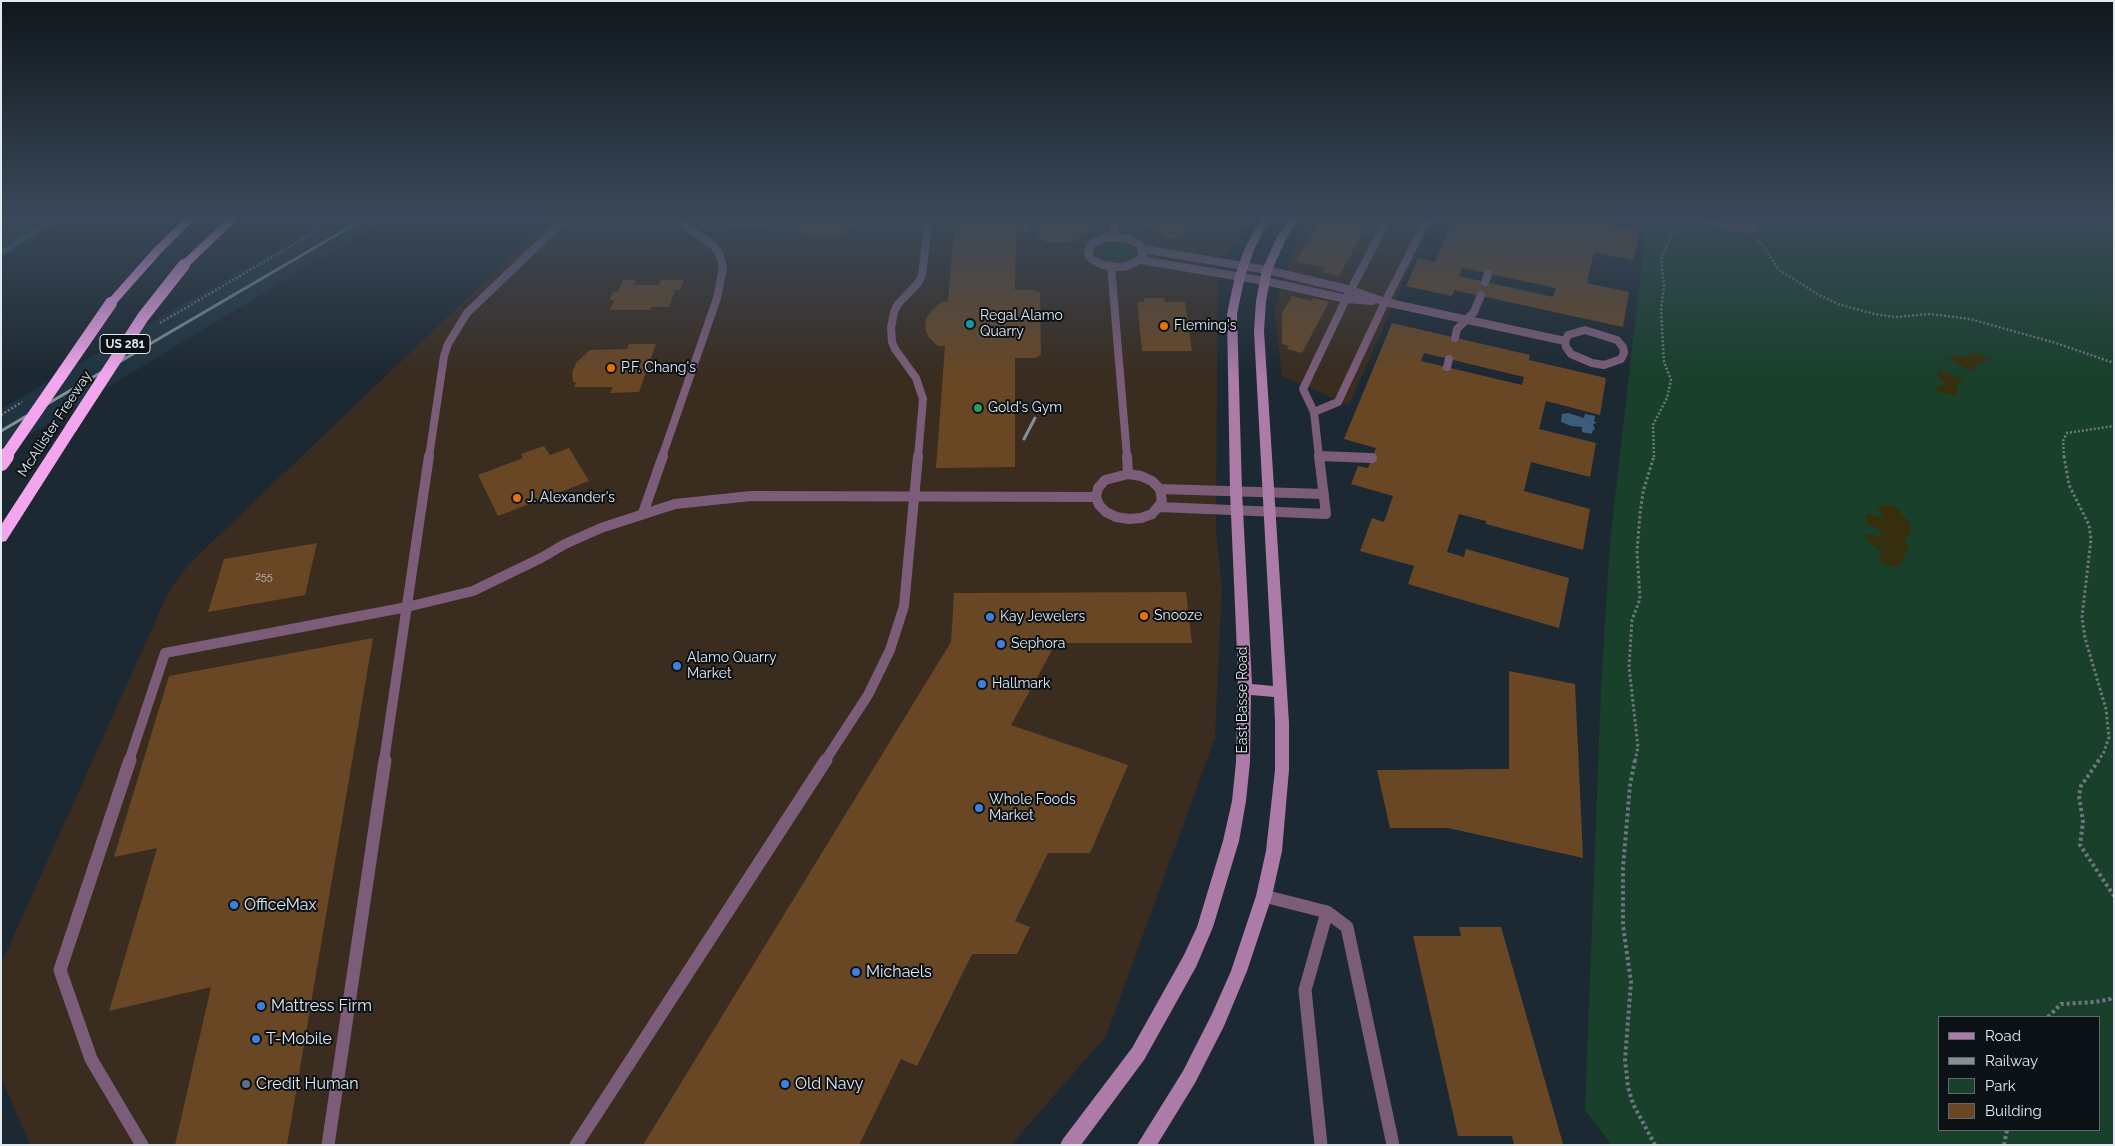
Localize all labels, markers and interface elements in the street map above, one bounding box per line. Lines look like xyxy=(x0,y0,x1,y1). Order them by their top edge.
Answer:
place label: Regal Alamo Quarry xyxy=(980,308,1063,341)
marker: Regal Alamo Quarry xyxy=(964,318,976,330)
place label: Fleming's xyxy=(1174,318,1236,334)
marker: Fleming's xyxy=(1158,320,1170,332)
road number: US 281 xyxy=(100,334,150,354)
place label: P.F. Chang's xyxy=(621,360,696,376)
marker: P.F. Chang's xyxy=(605,362,617,374)
street label: McAllister Freeway xyxy=(15,368,95,480)
place label: Gold's Gym xyxy=(988,400,1062,416)
marker: Gold's Gym xyxy=(972,402,984,414)
place label: J. Alexander's xyxy=(527,490,615,506)
marker: J. Alexander's xyxy=(511,492,523,504)
house number: 255 xyxy=(255,570,273,584)
place label: Snooze xyxy=(1154,608,1202,624)
place label: Kay Jewelers xyxy=(1000,609,1085,625)
marker: Snooze xyxy=(1138,610,1150,622)
marker: Kay Jewelers xyxy=(984,611,996,623)
place label: Sephora xyxy=(1011,636,1065,652)
marker: Sephora xyxy=(995,638,1007,650)
street label: East Basse Road xyxy=(1235,647,1251,753)
place label: Alamo Quarry Market xyxy=(687,650,777,682)
marker: Alamo Quarry Market xyxy=(671,660,683,672)
place label: Hallmark xyxy=(992,676,1050,692)
marker: Hallmark xyxy=(976,678,988,690)
place label: Whole Foods Market xyxy=(989,792,1076,824)
marker: Whole Foods Market xyxy=(973,802,985,814)
place label: OfficeMax xyxy=(244,895,317,915)
marker: OfficeMax xyxy=(228,899,240,911)
place label: Michaels xyxy=(866,962,932,982)
marker: Michaels xyxy=(850,966,862,978)
place label: Mattress Firm xyxy=(271,996,372,1016)
marker: Mattress Firm xyxy=(255,1000,267,1012)
legend xyxy=(1938,1016,2100,1131)
text: Road xyxy=(1985,1027,2021,1045)
place label: T-Mobile xyxy=(266,1029,332,1049)
marker: T-Mobile xyxy=(250,1033,262,1045)
text: Railway xyxy=(1985,1052,2038,1070)
place label: Credit Human xyxy=(256,1074,359,1094)
place label: Old Navy xyxy=(795,1074,863,1094)
text: Park xyxy=(1985,1077,2016,1095)
marker: Credit Human xyxy=(240,1078,252,1090)
marker: Old Navy xyxy=(779,1078,791,1090)
text: Building xyxy=(1985,1102,2042,1120)

